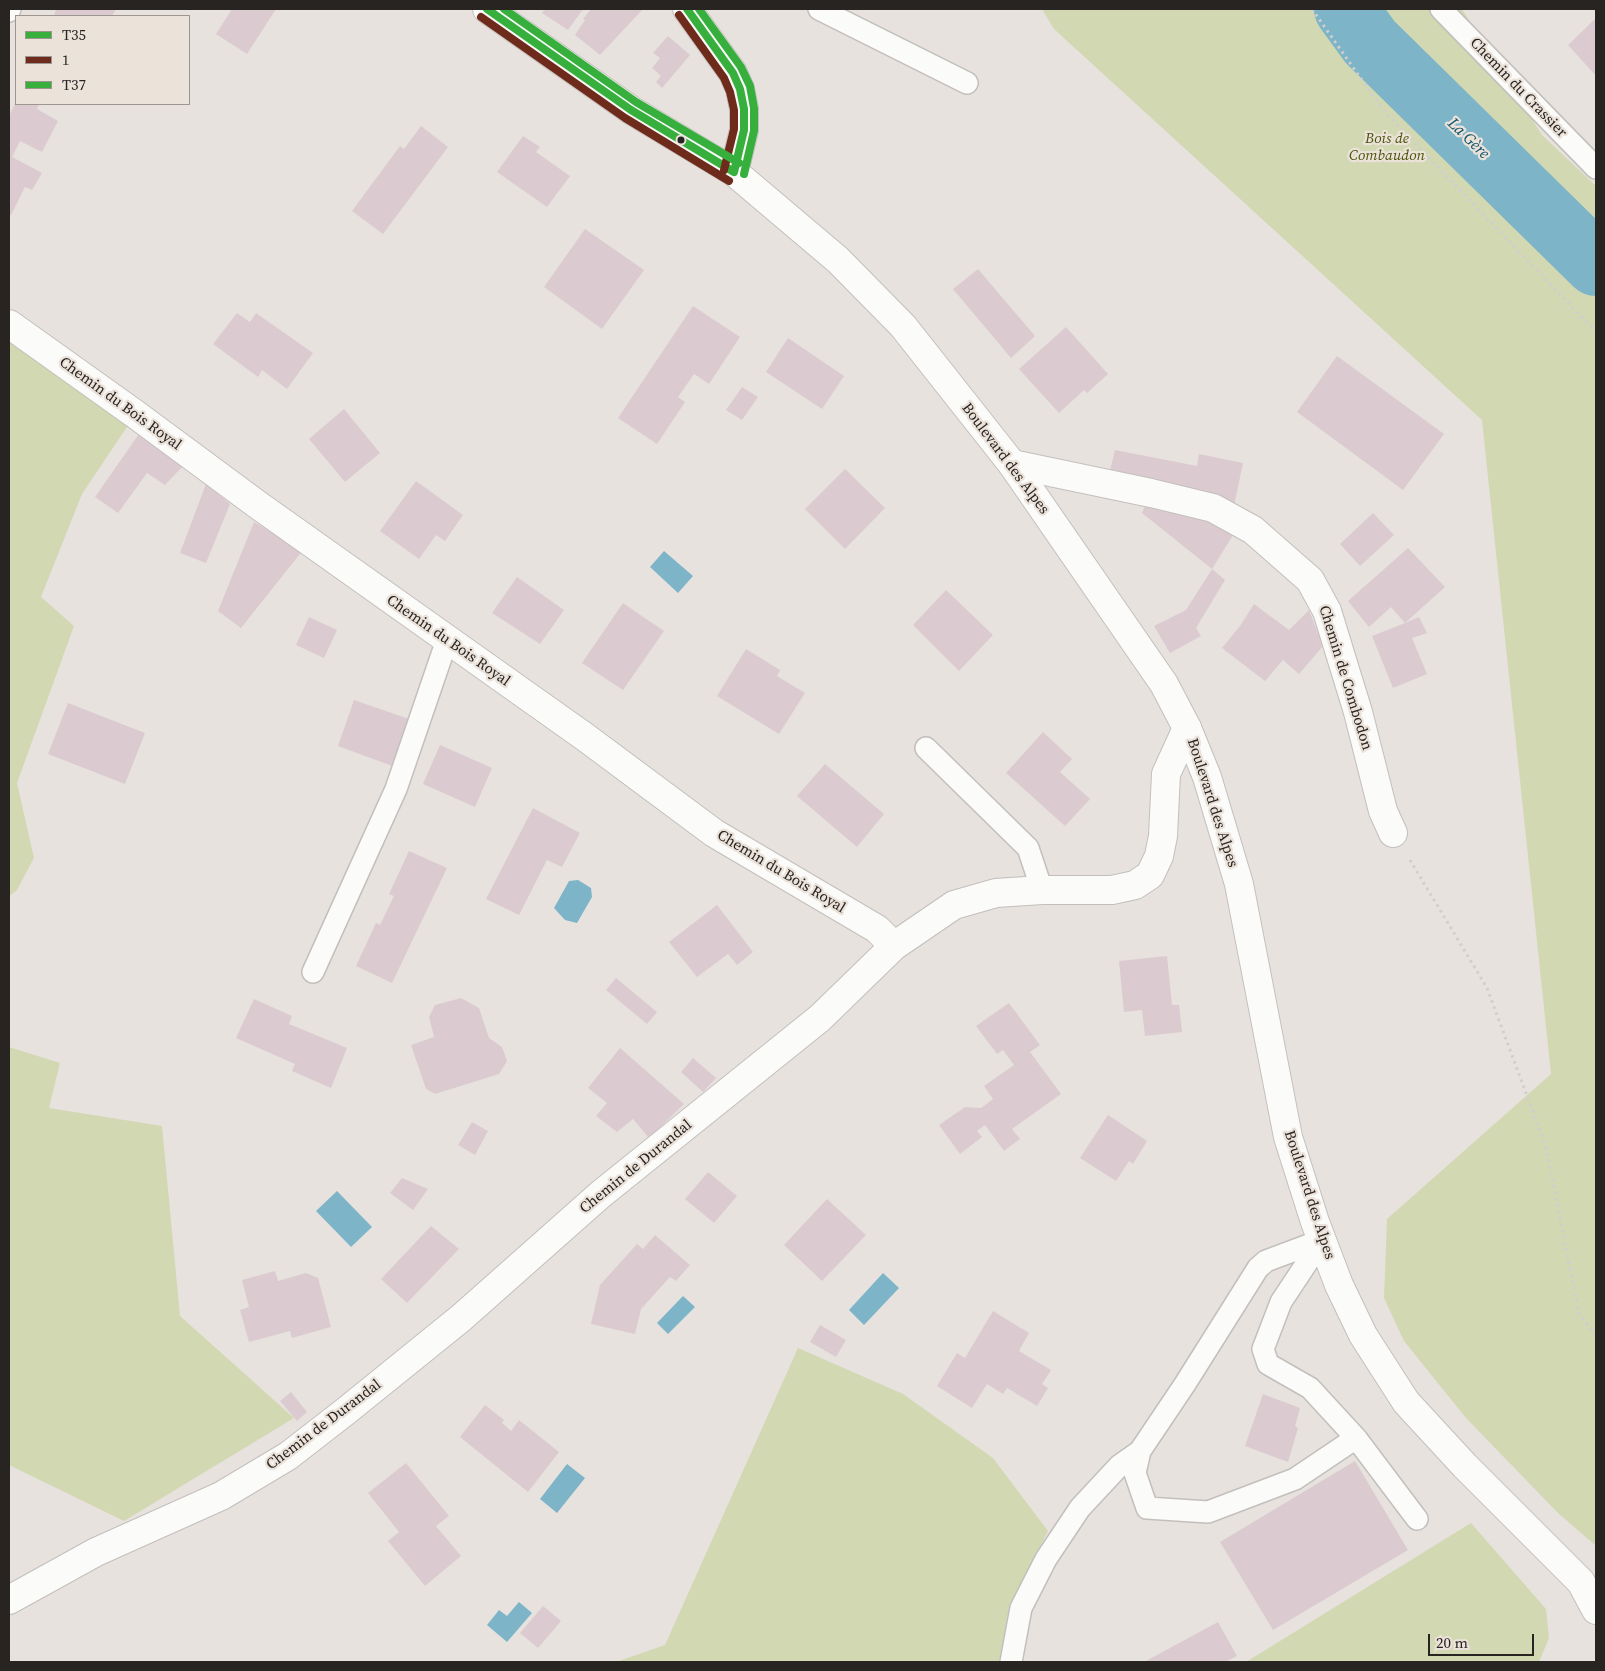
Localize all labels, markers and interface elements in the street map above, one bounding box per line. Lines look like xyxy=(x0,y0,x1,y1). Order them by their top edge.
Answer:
legend xyxy=(15,15,190,105)
text: T35 xyxy=(62,24,86,45)
street label: Chemin du Crassier xyxy=(1466,34,1570,142)
text: 1 xyxy=(62,49,70,70)
text: T37 xyxy=(62,74,86,95)
water label: La Gère xyxy=(1443,114,1493,164)
park label: Bois de Combaudon xyxy=(1349,130,1425,165)
unlabelled marker xyxy=(676,135,686,145)
street label: Chemin du Bois Royal xyxy=(55,354,185,454)
street label: Boulevard des Alpes xyxy=(957,400,1053,518)
street label: Chemin du Bois Royal xyxy=(383,592,513,690)
street label: Chemin de Combodon xyxy=(1314,604,1376,752)
street label: Boulevard des Alpes xyxy=(1183,736,1241,870)
street label: Chemin du Bois Royal xyxy=(713,827,849,917)
street label: Chemin de Durandal xyxy=(576,1116,696,1218)
street label: Boulevard des Alpes xyxy=(1280,1128,1338,1262)
street label: Chemin de Durandal xyxy=(263,1376,385,1474)
scale bar xyxy=(1430,1624,1536,1656)
text: 20 m xyxy=(1436,1632,1468,1653)

